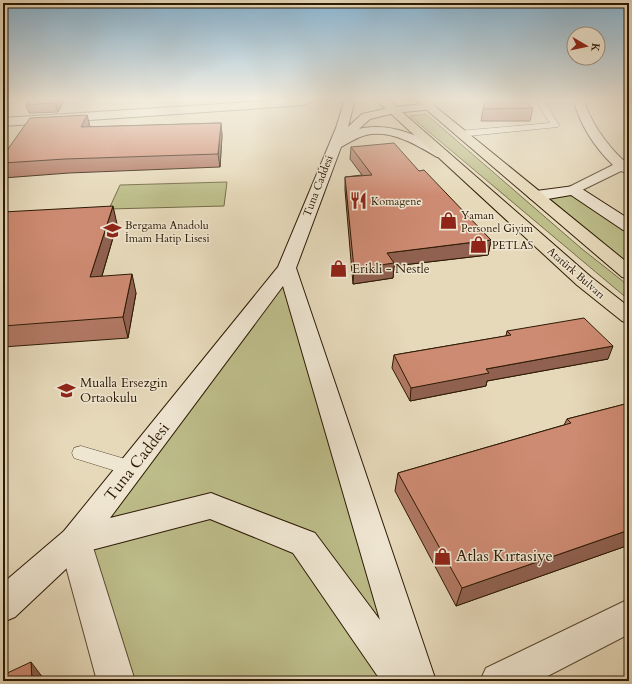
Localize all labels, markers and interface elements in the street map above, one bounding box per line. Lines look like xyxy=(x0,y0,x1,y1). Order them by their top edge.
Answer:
north arrow xyxy=(566,26,606,66)
text: K xyxy=(587,42,603,53)
street label: Tuna Caddesi xyxy=(299,153,337,219)
restaurant icon: Komagene xyxy=(348,191,368,211)
place label: Komagene xyxy=(371,194,422,209)
place label: Yaman Personel Giyim xyxy=(461,208,534,236)
shop icon: Yaman Personel Giyim xyxy=(438,211,458,231)
place label: Bergama Anadolu İmam Hatip Lisesi xyxy=(125,218,210,246)
school or university icon: Bergama Anadolu İmam Hatip Lisesi xyxy=(102,221,122,241)
shop icon: PETLAS xyxy=(469,235,489,255)
place label: PETLAS xyxy=(492,238,534,253)
street label: Atatürk Bulvarı xyxy=(544,244,608,302)
shop icon: Erikli - Nestle xyxy=(329,259,349,279)
place label: Erikli - Nestle xyxy=(352,260,430,278)
place label: Mualla Ersezgin Ortaokulu xyxy=(80,374,168,407)
school or university icon: Mualla Ersezgin Ortaokulu xyxy=(57,380,77,400)
street label: Tuna Caddesi xyxy=(99,418,175,506)
place label: Atlas Kırtasiye xyxy=(456,545,553,567)
shop icon: Atlas Kırtasiye xyxy=(433,546,453,566)

